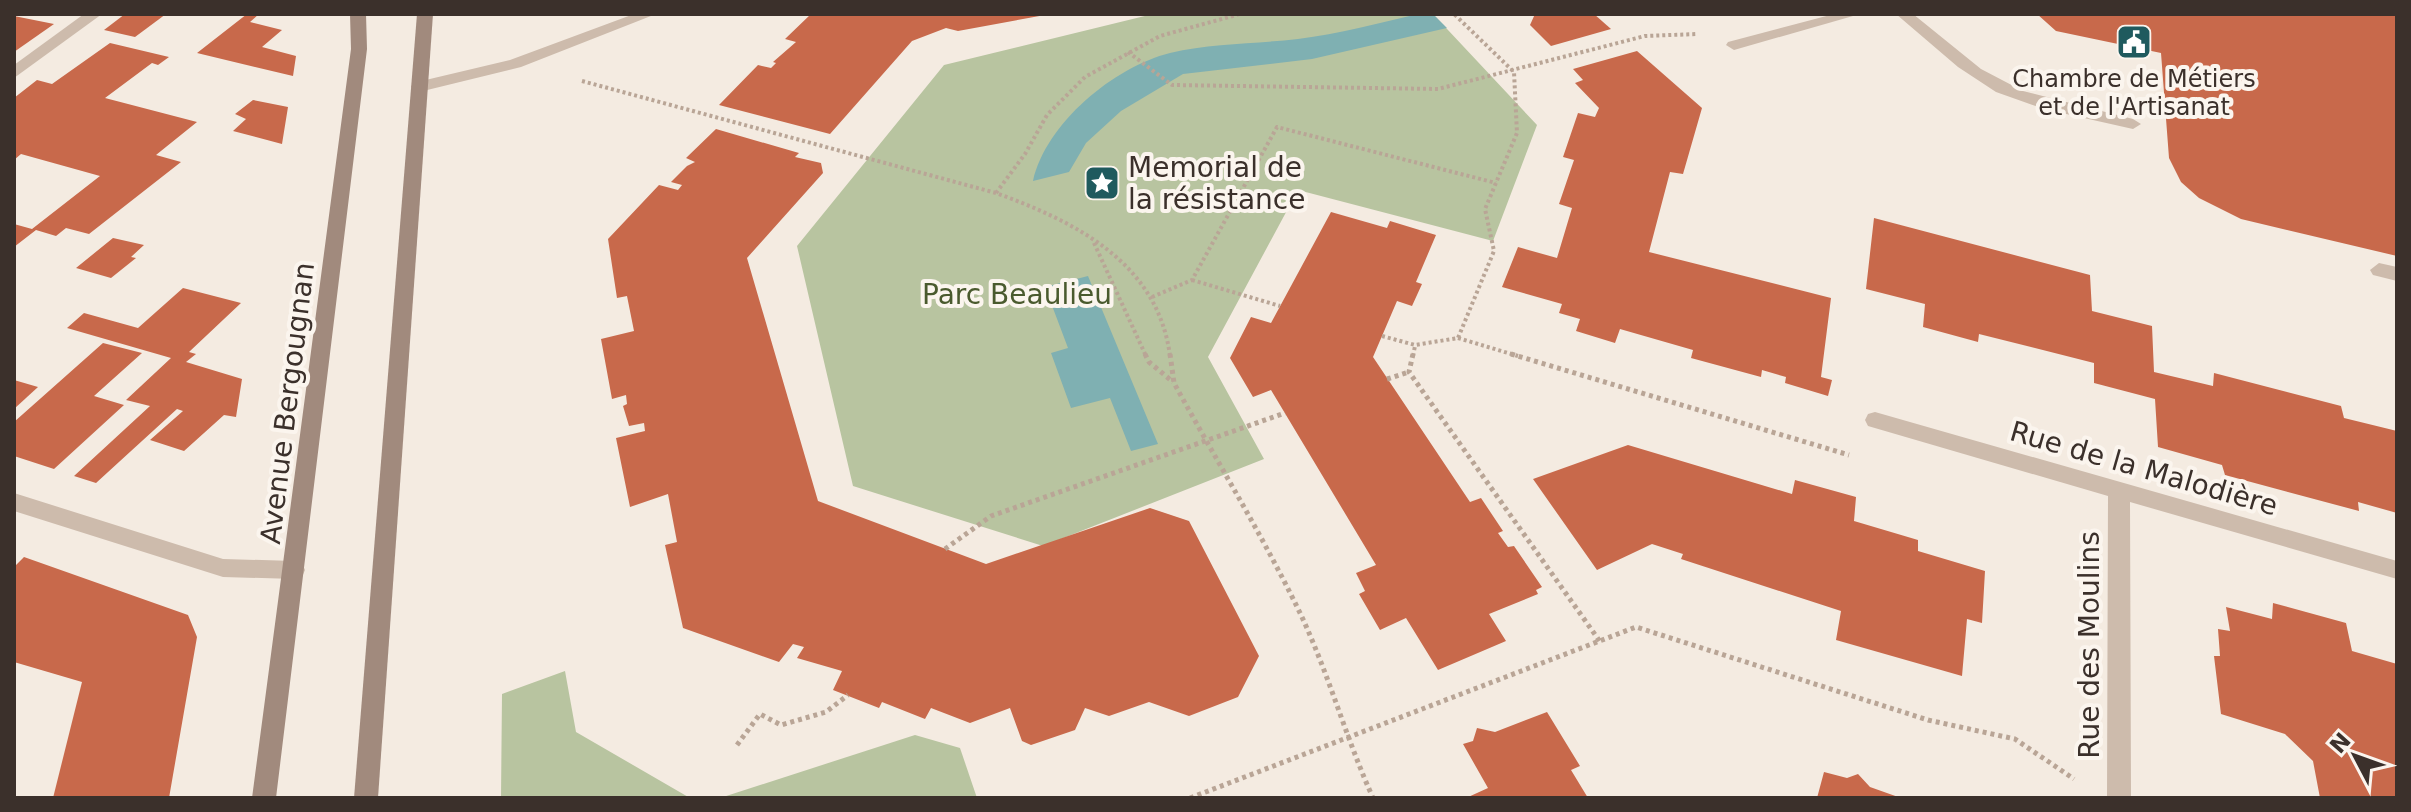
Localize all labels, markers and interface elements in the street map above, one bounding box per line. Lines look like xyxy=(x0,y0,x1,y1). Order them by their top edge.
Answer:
public building icon: Chambre de Métiers et de l'Artisanat xyxy=(2115,23,2153,61)
place label: Chambre de Métiers et de l'Artisanat xyxy=(2012,65,2256,121)
place label: Memorial de la résistance xyxy=(1128,151,1305,216)
place icon: Memorial de la résistance xyxy=(1083,164,1121,202)
street label: Avenue Bergougnan xyxy=(254,260,321,546)
park label: Parc Beaulieu xyxy=(922,278,1112,311)
street label: Rue de la Malodière xyxy=(2006,414,2282,523)
street label: Rue des Moulins xyxy=(2073,531,2106,759)
north arrow xyxy=(2315,716,2395,796)
text: N xyxy=(2325,728,2356,758)

